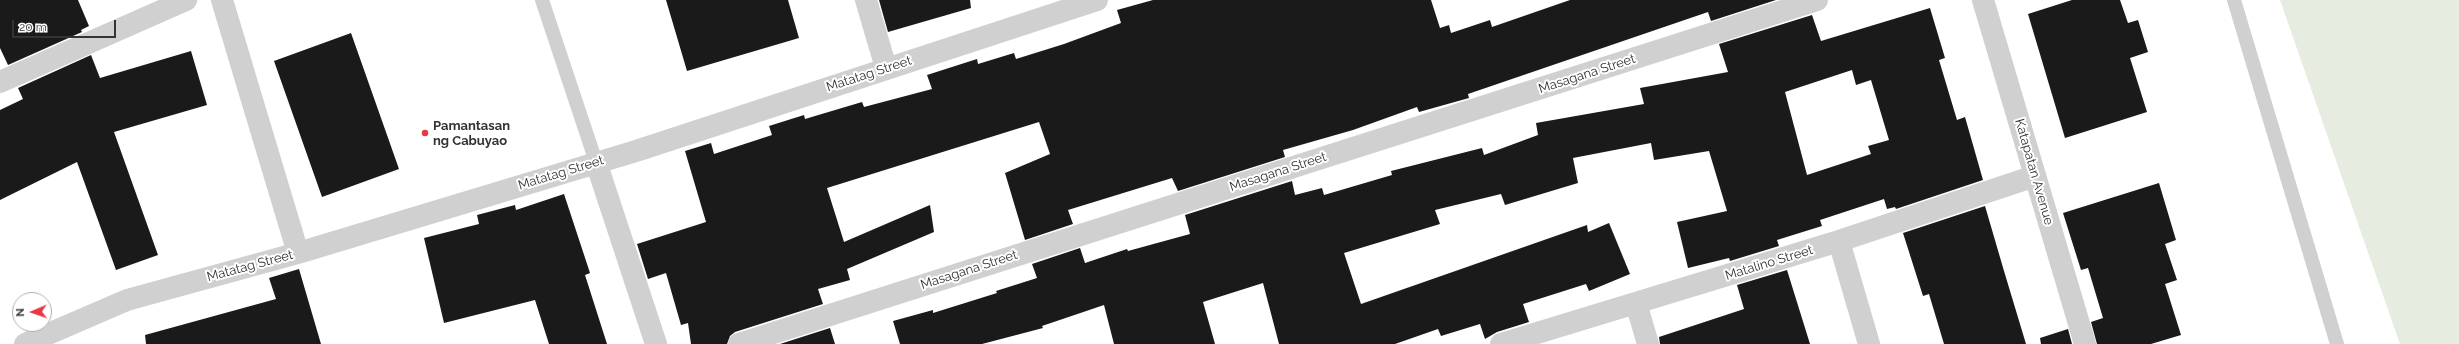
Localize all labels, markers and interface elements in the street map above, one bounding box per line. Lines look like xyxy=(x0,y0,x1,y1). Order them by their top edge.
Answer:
scale bar xyxy=(14,12,118,38)
text: 20 m xyxy=(19,20,47,34)
street label: Masagana Street xyxy=(1537,51,1637,97)
street label: Matatag Street xyxy=(824,53,914,95)
street label: Katapatan Avenue xyxy=(2011,117,2057,227)
place label: Pamantasan ng Cabuyao xyxy=(433,118,510,149)
marker: Pamantasan ng Cabuyao xyxy=(420,128,430,138)
street label: Masagana Street xyxy=(1228,149,1328,195)
street label: Matatag Street xyxy=(516,153,606,193)
street label: Matalino Street xyxy=(1723,242,1815,284)
street label: Matatag Street xyxy=(205,247,295,285)
street label: Masagana Street xyxy=(919,247,1019,293)
north arrow xyxy=(12,292,52,332)
text: N xyxy=(14,308,27,317)

